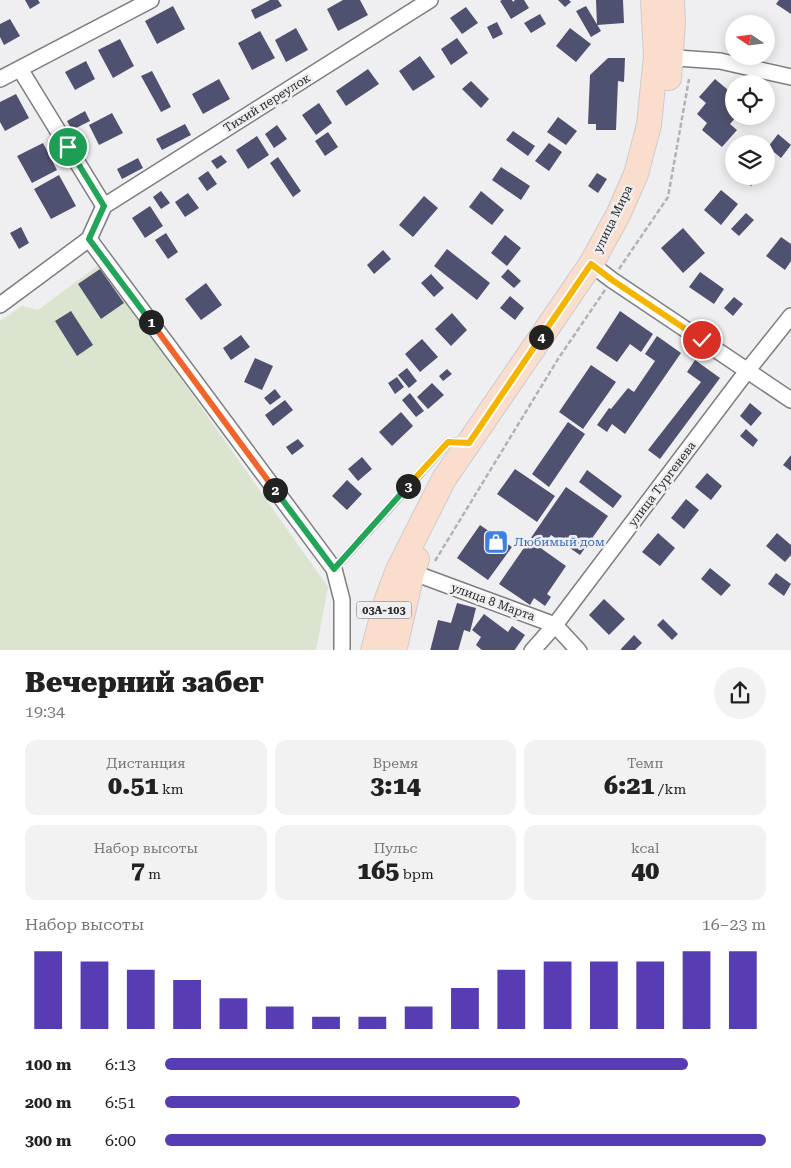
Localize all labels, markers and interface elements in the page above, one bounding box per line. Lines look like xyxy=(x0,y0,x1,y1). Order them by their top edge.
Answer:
north arrow xyxy=(725,15,775,65)
map controls xyxy=(725,15,775,185)
street label: Тихий переулок xyxy=(221,70,313,135)
button: locate xyxy=(725,75,775,125)
pin xyxy=(47,126,89,168)
icon: arrive xyxy=(54,133,82,161)
button: layers xyxy=(725,135,775,185)
street label: улица Мира xyxy=(591,183,636,255)
pin: 1 xyxy=(138,310,164,334)
text: 1 xyxy=(148,314,155,330)
pin xyxy=(681,319,723,361)
pin: 4 xyxy=(528,324,554,350)
icon: check xyxy=(688,326,716,354)
text: 4 xyxy=(538,329,545,345)
street label: улица Тургенева xyxy=(625,438,699,529)
pin: 3 xyxy=(396,474,420,498)
pin: 2 xyxy=(262,478,288,502)
text: 3 xyxy=(405,478,412,494)
text: 2 xyxy=(272,482,279,498)
shop icon: Любимый дом xyxy=(483,529,509,555)
place label: Любимый дом xyxy=(514,535,605,549)
street label: улица 8 Марта xyxy=(449,580,537,624)
road number: 03А-103 xyxy=(356,602,412,618)
text: Вечерний забег xyxy=(25,666,264,699)
button: share xyxy=(714,667,766,719)
text: 19:34 xyxy=(25,702,65,721)
text: Дистанция xyxy=(106,755,185,771)
text: Время xyxy=(373,755,418,771)
text: Темп xyxy=(627,755,663,771)
text: 0.51 xyxy=(108,771,158,800)
text: 3:14 xyxy=(370,771,421,800)
text: 6:21 xyxy=(604,771,654,800)
text: km xyxy=(158,781,184,797)
text: /km xyxy=(654,781,686,797)
text: Набор высоты xyxy=(94,840,198,856)
text: Пульс xyxy=(374,840,417,856)
text: kcal xyxy=(631,840,659,856)
text: 7 xyxy=(131,856,145,885)
text: 165 xyxy=(357,856,399,885)
text: 40 xyxy=(631,856,659,885)
text: m xyxy=(145,866,161,882)
text: bpm xyxy=(399,866,434,882)
text: Набор высоты xyxy=(25,915,144,934)
text: 16–23 m xyxy=(702,915,766,934)
text: 100 m xyxy=(25,1055,71,1074)
text: 6:13 xyxy=(105,1055,136,1074)
text: 200 m xyxy=(25,1093,71,1112)
text: 6:51 xyxy=(105,1093,136,1112)
text: 300 m xyxy=(25,1131,71,1150)
text: 6:00 xyxy=(105,1131,136,1150)

